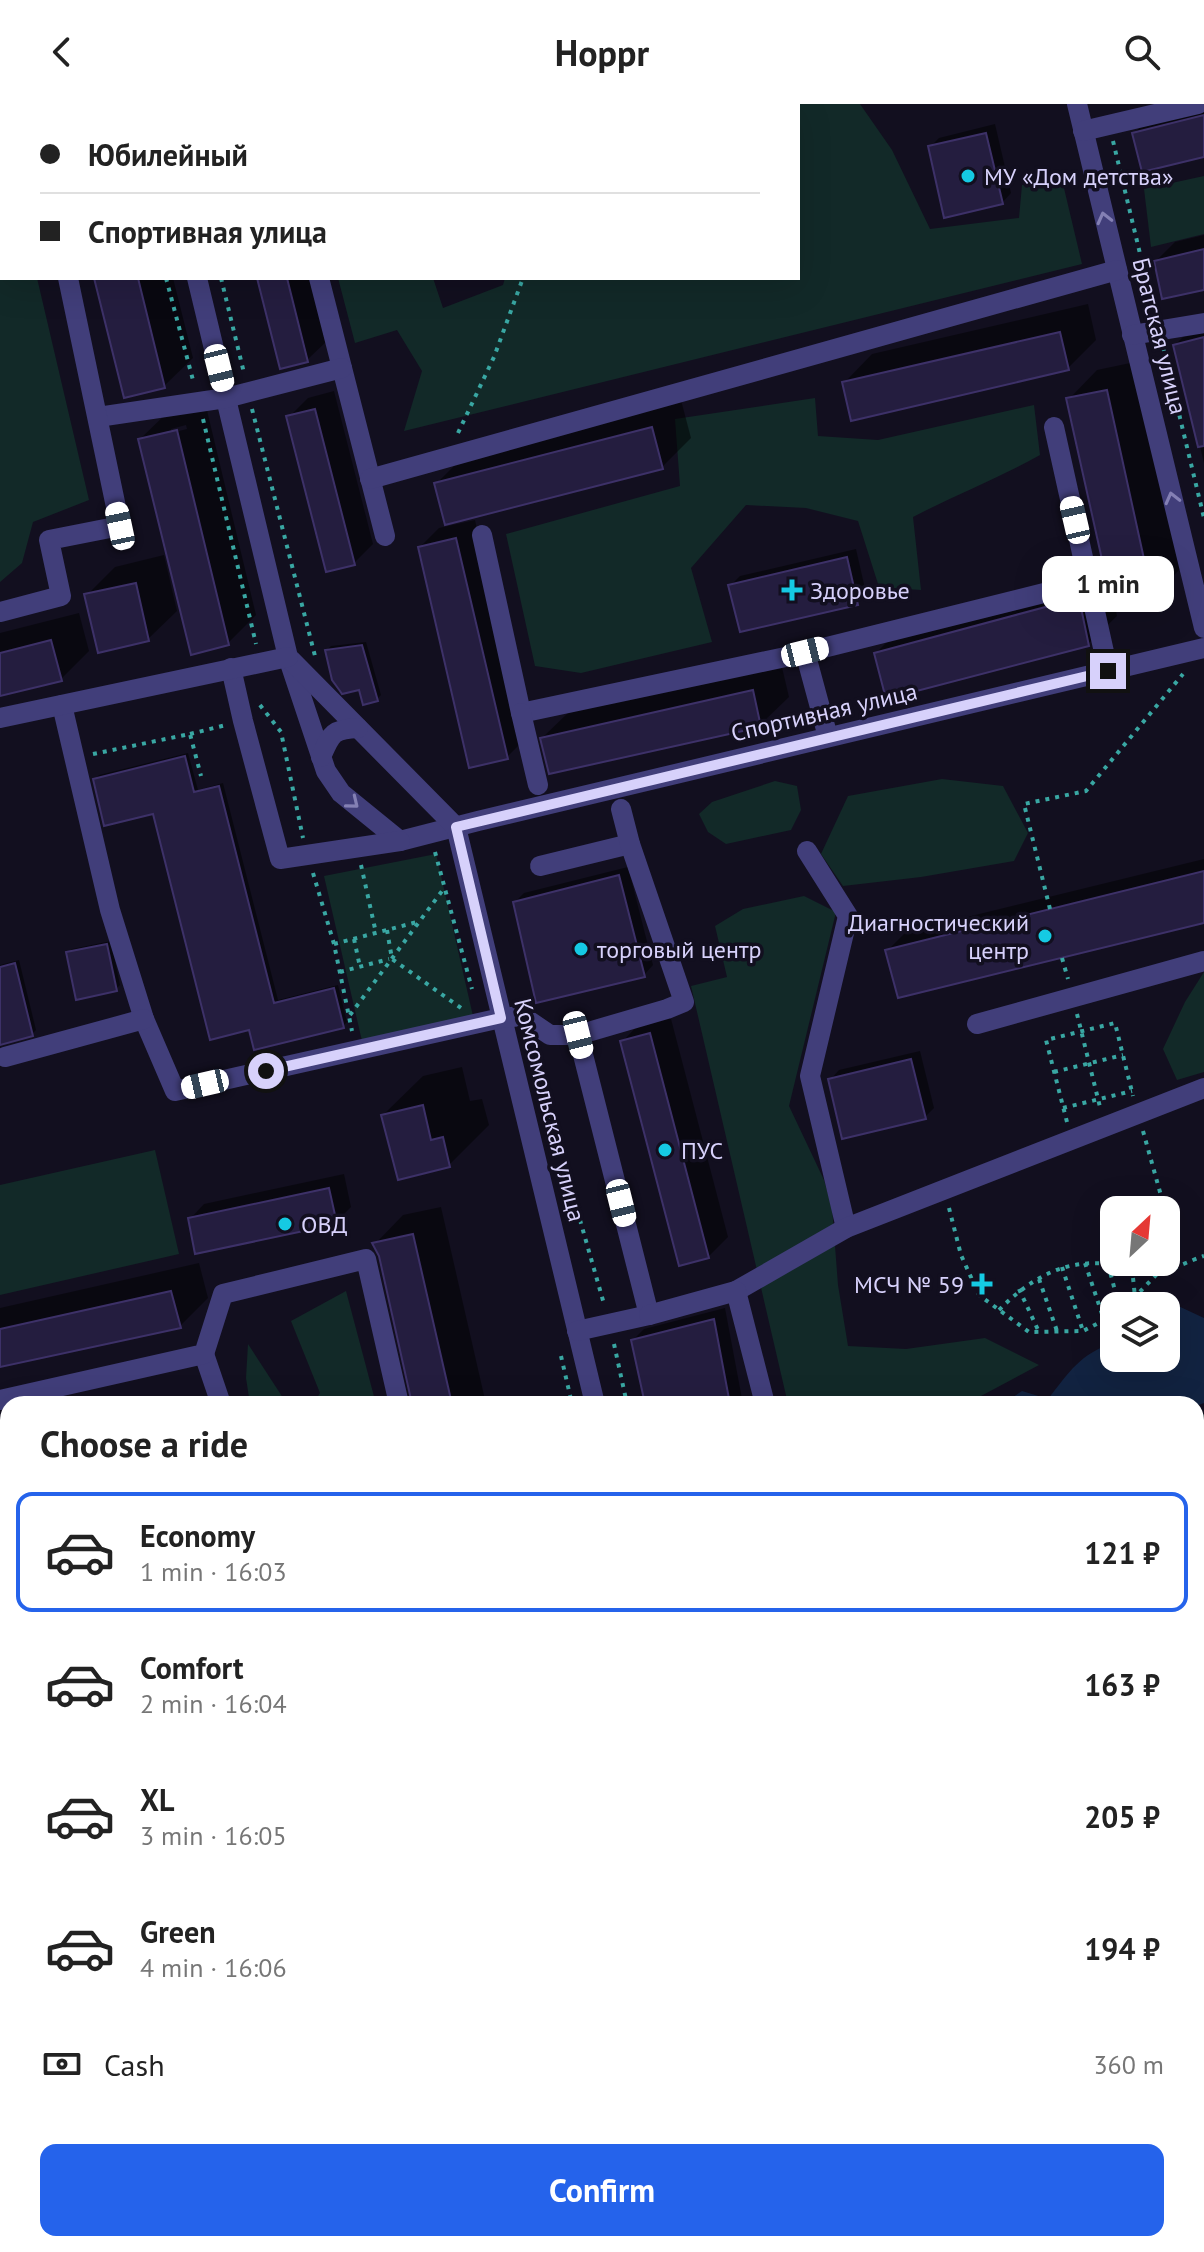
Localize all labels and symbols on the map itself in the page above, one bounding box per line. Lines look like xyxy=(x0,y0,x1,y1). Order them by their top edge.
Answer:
place label: МУ «Дом детства» xyxy=(984,161,1173,192)
marker: МУ «Дом детства» xyxy=(959,167,977,185)
one-way arrow xyxy=(1097,211,1114,225)
street label: Братская улица xyxy=(1126,254,1194,418)
car xyxy=(202,342,236,394)
one-way arrow xyxy=(1164,491,1181,505)
car xyxy=(1058,494,1092,546)
car xyxy=(103,500,137,552)
callout: 1 min xyxy=(1042,555,1174,611)
place label: Здоровье xyxy=(810,575,910,606)
marker: Здоровье xyxy=(781,579,803,601)
car xyxy=(779,635,831,669)
route end xyxy=(1090,653,1126,689)
street label: Спортивная улица xyxy=(728,675,920,749)
one-way arrow xyxy=(344,793,358,808)
place label: Диагностический центр xyxy=(848,907,1029,966)
marker: Диагностический центр xyxy=(1036,927,1054,945)
place label: торговый центр xyxy=(597,934,762,965)
marker: торговый центр xyxy=(572,940,590,958)
street label: Комсомольская улица xyxy=(507,995,593,1225)
car xyxy=(561,1009,595,1061)
route start xyxy=(248,1053,284,1089)
car xyxy=(179,1067,231,1101)
place label: ПУС xyxy=(681,1135,723,1166)
marker: ПУС xyxy=(656,1141,674,1159)
car xyxy=(604,1177,638,1229)
north arrow xyxy=(1100,1196,1180,1276)
place label: ОВД xyxy=(301,1209,348,1240)
marker: ОВД xyxy=(276,1215,294,1233)
place label: МСЧ № 59 xyxy=(854,1269,964,1300)
marker: МСЧ № 59 xyxy=(971,1273,993,1295)

